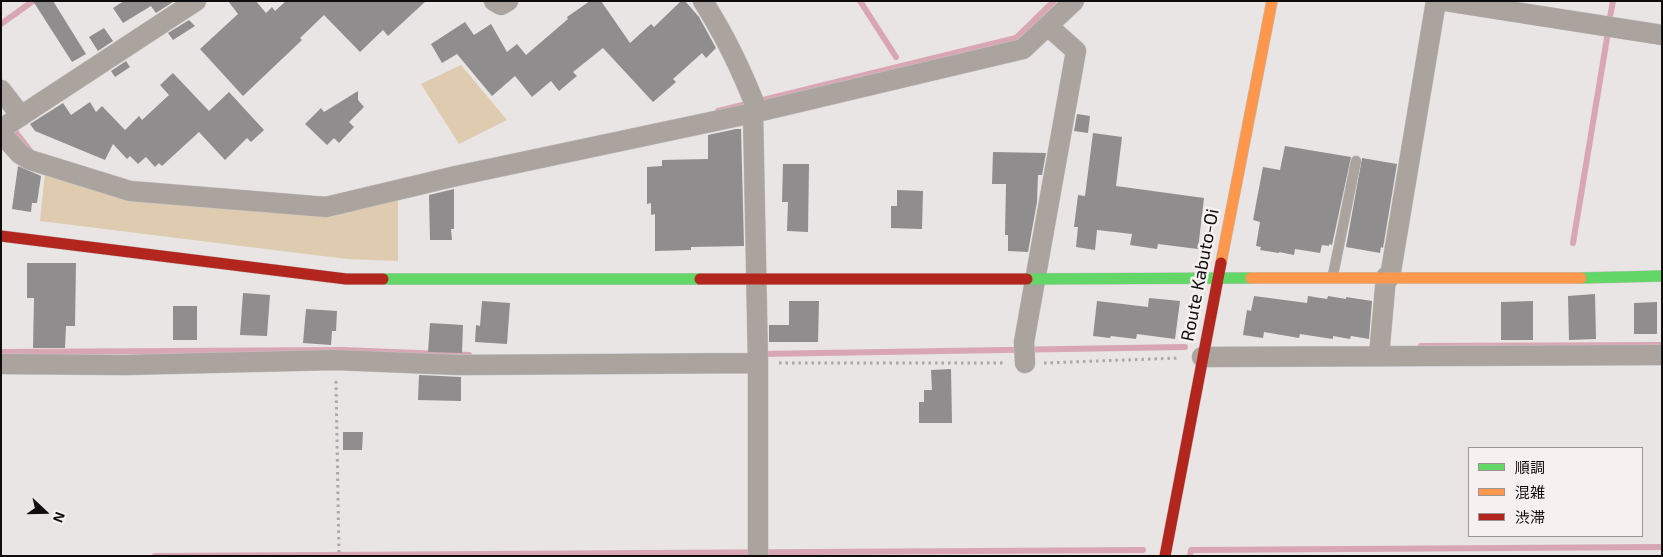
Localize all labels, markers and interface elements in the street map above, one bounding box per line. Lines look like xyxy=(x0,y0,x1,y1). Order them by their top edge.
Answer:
street label: Route Kabuto-Oi xyxy=(1177,207,1223,343)
legend xyxy=(1468,447,1643,537)
text: 順調 xyxy=(1515,458,1545,476)
text: 混雑 xyxy=(1515,483,1545,501)
north arrow xyxy=(20,487,70,537)
text: 渋滞 xyxy=(1515,508,1545,526)
text: N xyxy=(50,510,69,525)

